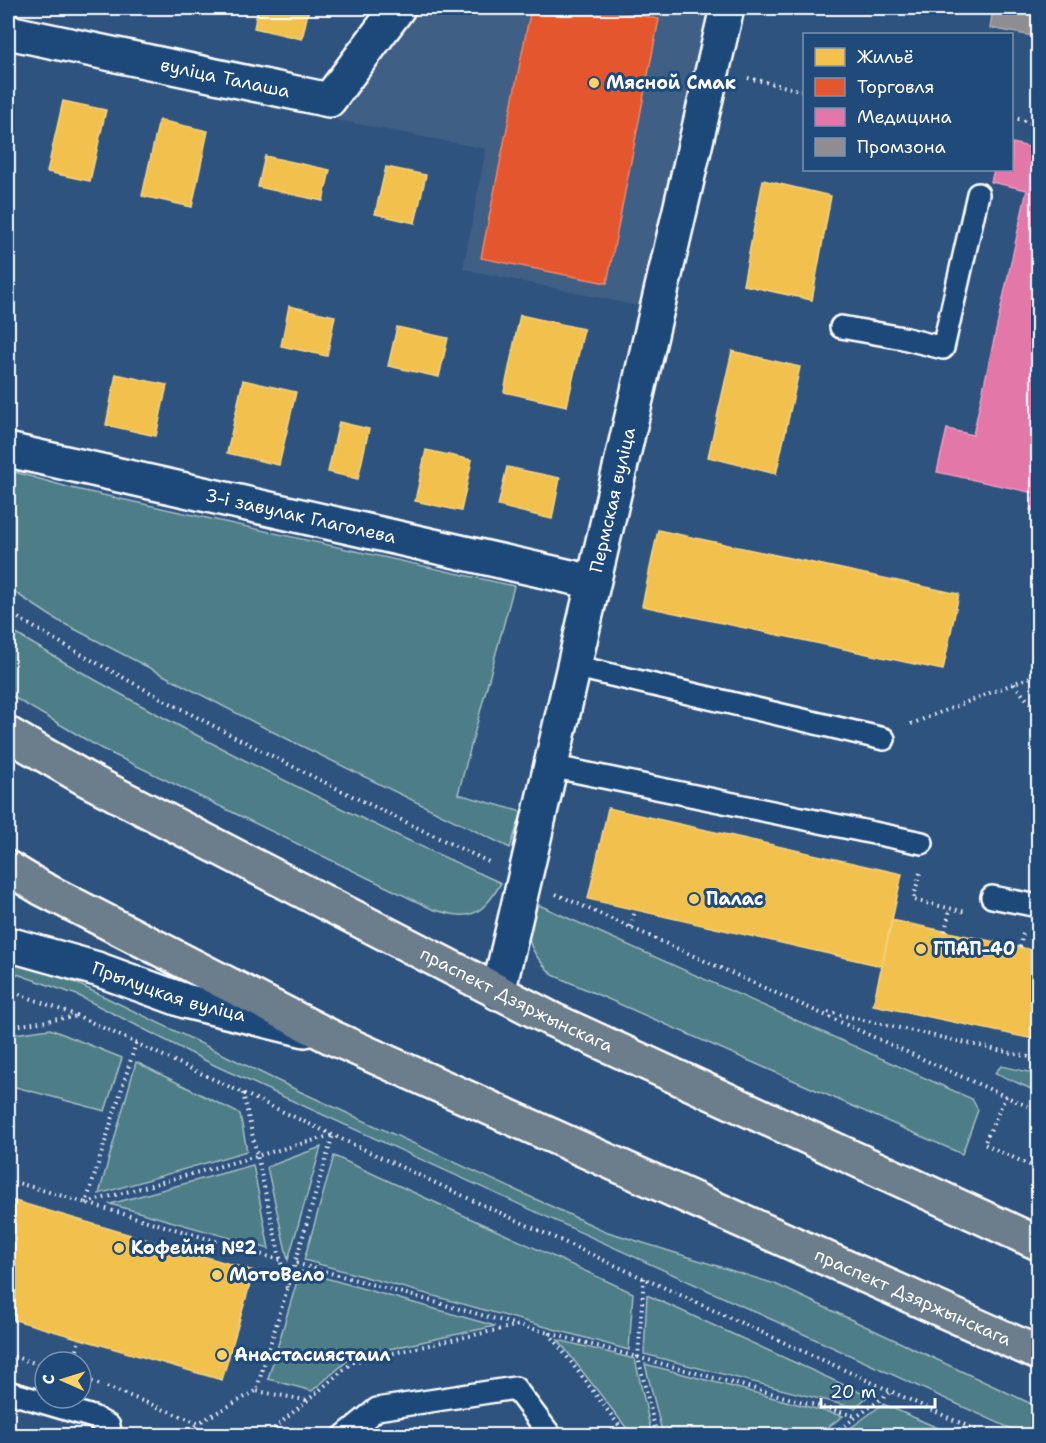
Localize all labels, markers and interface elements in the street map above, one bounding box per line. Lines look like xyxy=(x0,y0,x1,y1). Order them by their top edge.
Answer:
legend xyxy=(803,33,1013,171)
text: Жильё xyxy=(857,45,914,69)
street label: вуліца Талаша xyxy=(158,53,292,103)
place label: Мясной Смак xyxy=(606,71,736,95)
text: Торговля xyxy=(857,75,935,99)
marker: Мясной Смак xyxy=(587,76,601,90)
text: Медицина xyxy=(857,105,952,129)
text: Промзона xyxy=(857,135,946,159)
street label: Пермская вуліца xyxy=(584,425,641,575)
street label: 3-і завулак Глаголева xyxy=(203,483,398,549)
place label: Палас xyxy=(706,887,763,911)
marker: Палас xyxy=(687,892,701,906)
place label: ГПАП-40 xyxy=(933,937,1015,961)
street label: праспект Дзяржынскага xyxy=(416,941,617,1058)
marker: ГПАП-40 xyxy=(914,942,928,956)
street label: Прылуцкая вуліца xyxy=(89,956,248,1027)
place label: Кофейня №2 xyxy=(131,1236,257,1260)
marker: Кофейня №2 xyxy=(112,1241,126,1255)
street label: праспект Дзяржынскага xyxy=(811,1243,1015,1351)
place label: МотоВело xyxy=(229,1263,325,1287)
marker: МотоВело xyxy=(210,1268,224,1282)
place label: Анастасиястаил xyxy=(234,1343,391,1367)
marker: Анастасиястаил xyxy=(215,1348,229,1362)
north arrow xyxy=(33,1350,93,1410)
scale bar xyxy=(821,1371,935,1409)
text: С xyxy=(38,1374,59,1385)
text: 20 m xyxy=(830,1380,876,1404)

